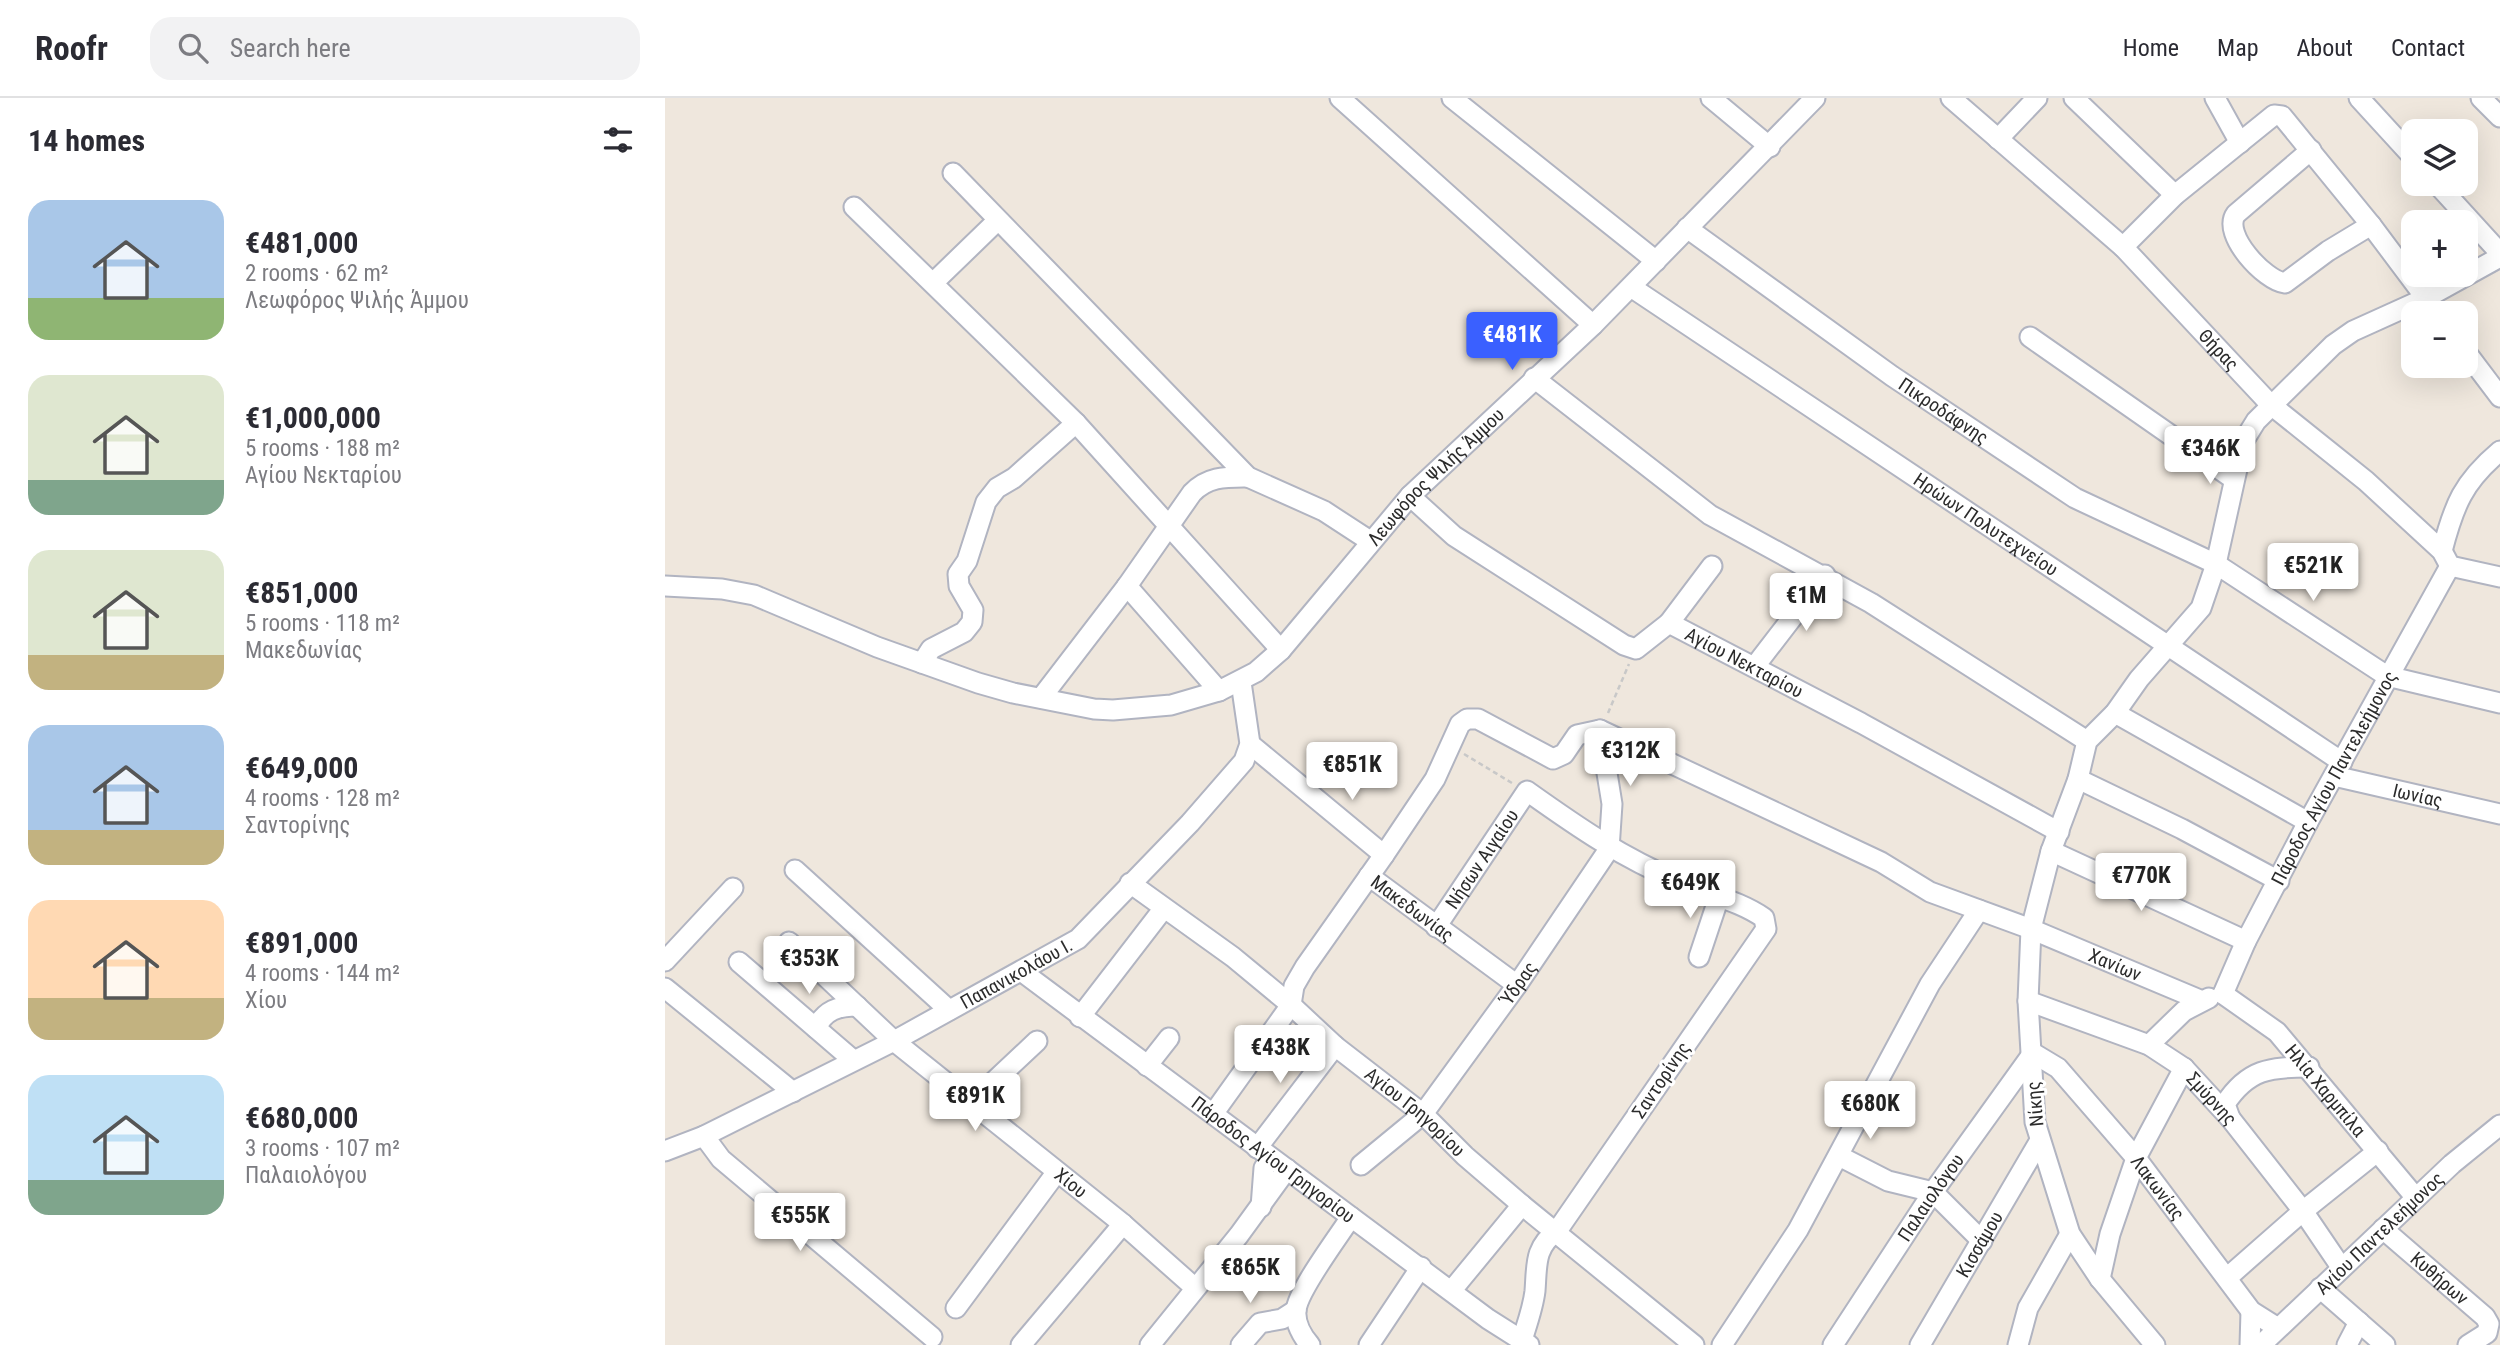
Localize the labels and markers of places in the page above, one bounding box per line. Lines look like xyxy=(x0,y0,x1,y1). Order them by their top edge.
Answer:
pin: €481K xyxy=(1463,313,1561,372)
pin: €346K xyxy=(2161,426,2259,486)
pin: €521K xyxy=(2264,544,2362,603)
pin: €1M xyxy=(1772,574,1840,633)
pin: €312K xyxy=(1581,728,1679,788)
pin: €851K xyxy=(1303,742,1401,802)
pin: €770K xyxy=(2092,854,2190,913)
pin: €649K xyxy=(1641,860,1739,920)
pin: €353K xyxy=(760,936,858,996)
pin: €438K xyxy=(1231,1026,1329,1085)
pin: €891K xyxy=(926,1074,1024,1133)
pin: €680K xyxy=(1821,1082,1919,1141)
pin: €555K xyxy=(751,1194,849,1253)
pin: €865K xyxy=(1201,1246,1299,1305)

